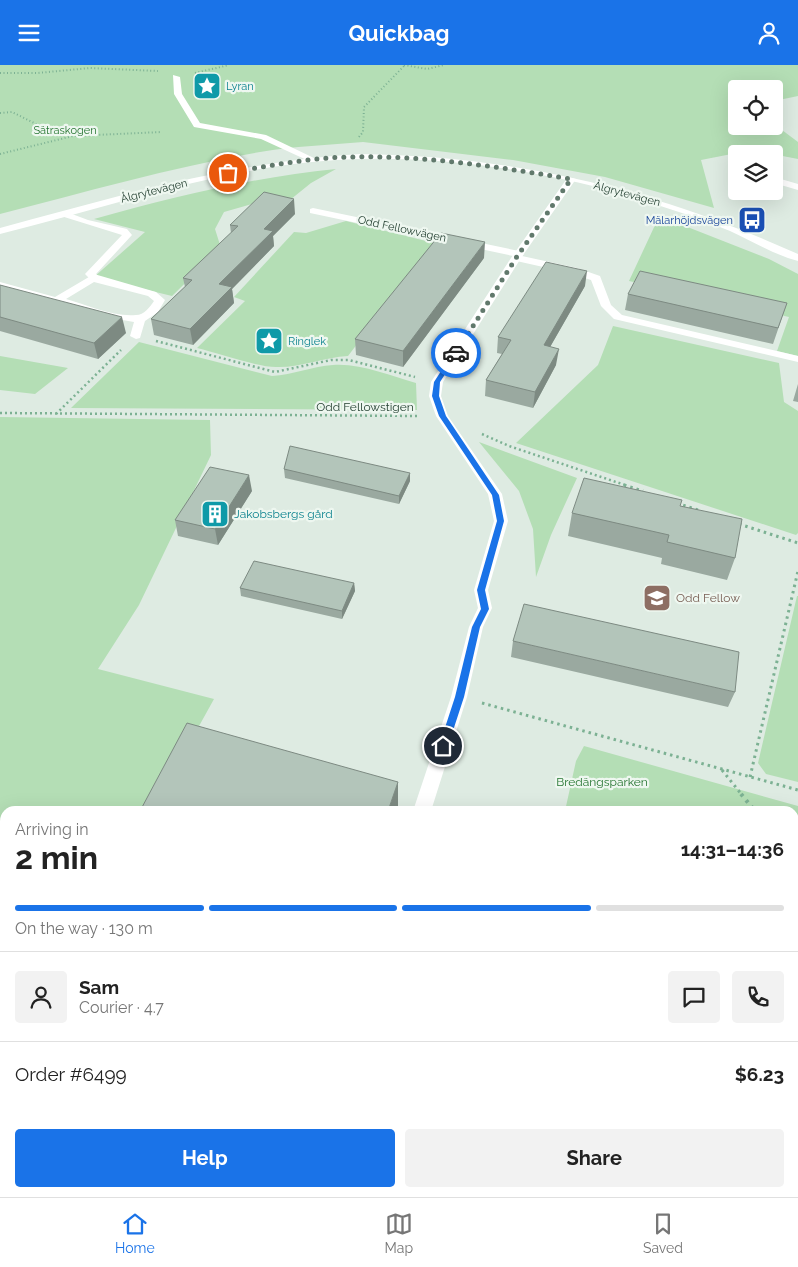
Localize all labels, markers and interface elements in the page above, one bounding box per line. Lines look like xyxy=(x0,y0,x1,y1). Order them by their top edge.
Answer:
icon: menu xyxy=(15,19,43,47)
icon: person xyxy=(755,19,783,47)
text: Quickbag xyxy=(348,20,450,46)
place icon: Lyran xyxy=(192,71,222,101)
place label: Lyran xyxy=(226,80,254,93)
map controls xyxy=(728,80,783,200)
button: locate xyxy=(728,80,783,135)
park label: Sätraskogen xyxy=(33,124,97,137)
button: layers xyxy=(728,145,783,200)
pin xyxy=(207,152,249,194)
icon: bag xyxy=(214,159,242,187)
street label: Ålgrytevägen xyxy=(119,175,189,206)
street label: Ålgrytevägen xyxy=(592,178,662,209)
bus stop icon: Mälarhöjdsvägen xyxy=(737,205,767,235)
street label: Odd Fellowvägen xyxy=(357,213,447,245)
place label: Mälarhöjdsvägen xyxy=(646,214,733,227)
place icon: Ringlek xyxy=(254,326,284,356)
courier xyxy=(431,328,481,378)
place label: Ringlek xyxy=(288,335,326,348)
icon: car xyxy=(442,339,470,367)
street label: Odd Fellowstigen xyxy=(316,400,414,414)
building icon: Jakobsbergs gård xyxy=(200,499,230,529)
place label: Jakobsbergs gård xyxy=(234,507,333,521)
school or university icon: Odd Fellow xyxy=(642,583,672,613)
place label: Odd Fellow xyxy=(676,591,740,605)
pin xyxy=(422,725,464,767)
icon: home xyxy=(429,732,457,760)
park label: Bredängsparken xyxy=(556,775,648,789)
text: Arriving in xyxy=(15,820,89,839)
text: 14:31–14:36 xyxy=(681,838,784,860)
text: 2 min xyxy=(15,839,98,876)
text: On the way · 130 m xyxy=(15,919,153,938)
button: person xyxy=(15,971,67,1023)
button: chat xyxy=(668,971,720,1023)
button: phone xyxy=(732,971,784,1023)
text: Sam xyxy=(79,976,119,998)
text: Courier · 4.7 xyxy=(79,998,164,1017)
text: Order #6499 xyxy=(15,1063,127,1085)
text: $6.23 xyxy=(735,1063,784,1085)
button: Help xyxy=(15,1129,395,1187)
button: Share xyxy=(405,1129,784,1187)
tab: Home xyxy=(115,1210,155,1256)
tab: Map xyxy=(385,1210,413,1256)
tab: Saved xyxy=(643,1210,683,1256)

